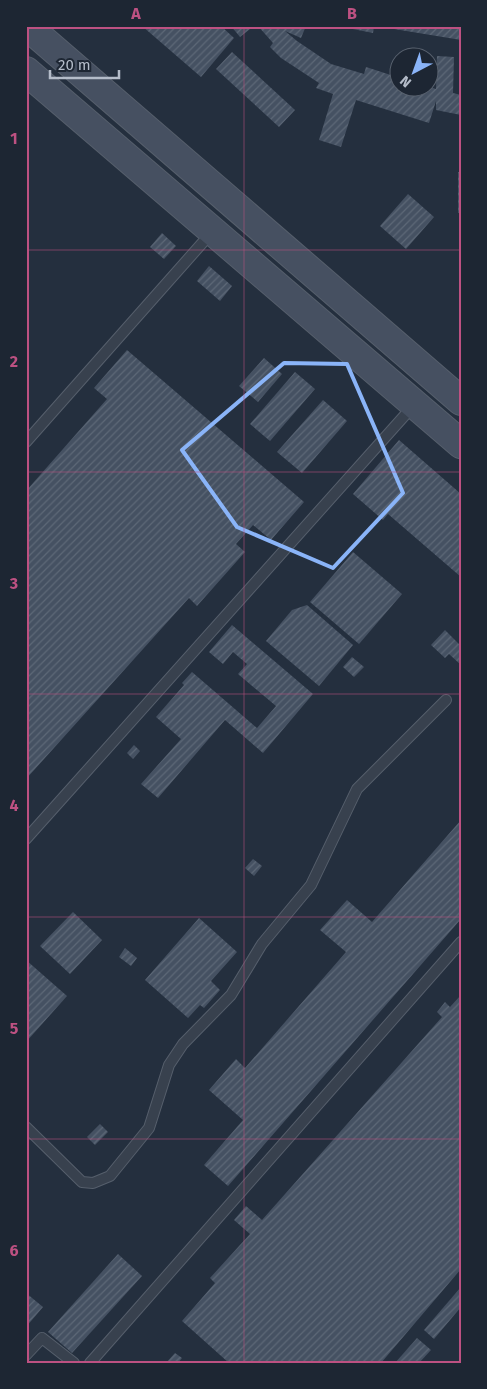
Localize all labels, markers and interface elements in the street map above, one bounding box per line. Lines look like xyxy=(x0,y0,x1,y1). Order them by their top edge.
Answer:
text: A xyxy=(130,4,141,23)
text: B xyxy=(347,4,357,23)
scale bar xyxy=(50,48,119,80)
north arrow xyxy=(390,48,440,98)
text: 20 m xyxy=(58,56,91,74)
text: N xyxy=(397,72,415,91)
text: 1 xyxy=(10,129,18,148)
text: 2 xyxy=(10,352,18,371)
text: 3 xyxy=(9,574,18,593)
text: 4 xyxy=(9,796,19,815)
text: 5 xyxy=(10,1019,19,1038)
text: 6 xyxy=(9,1241,19,1260)

